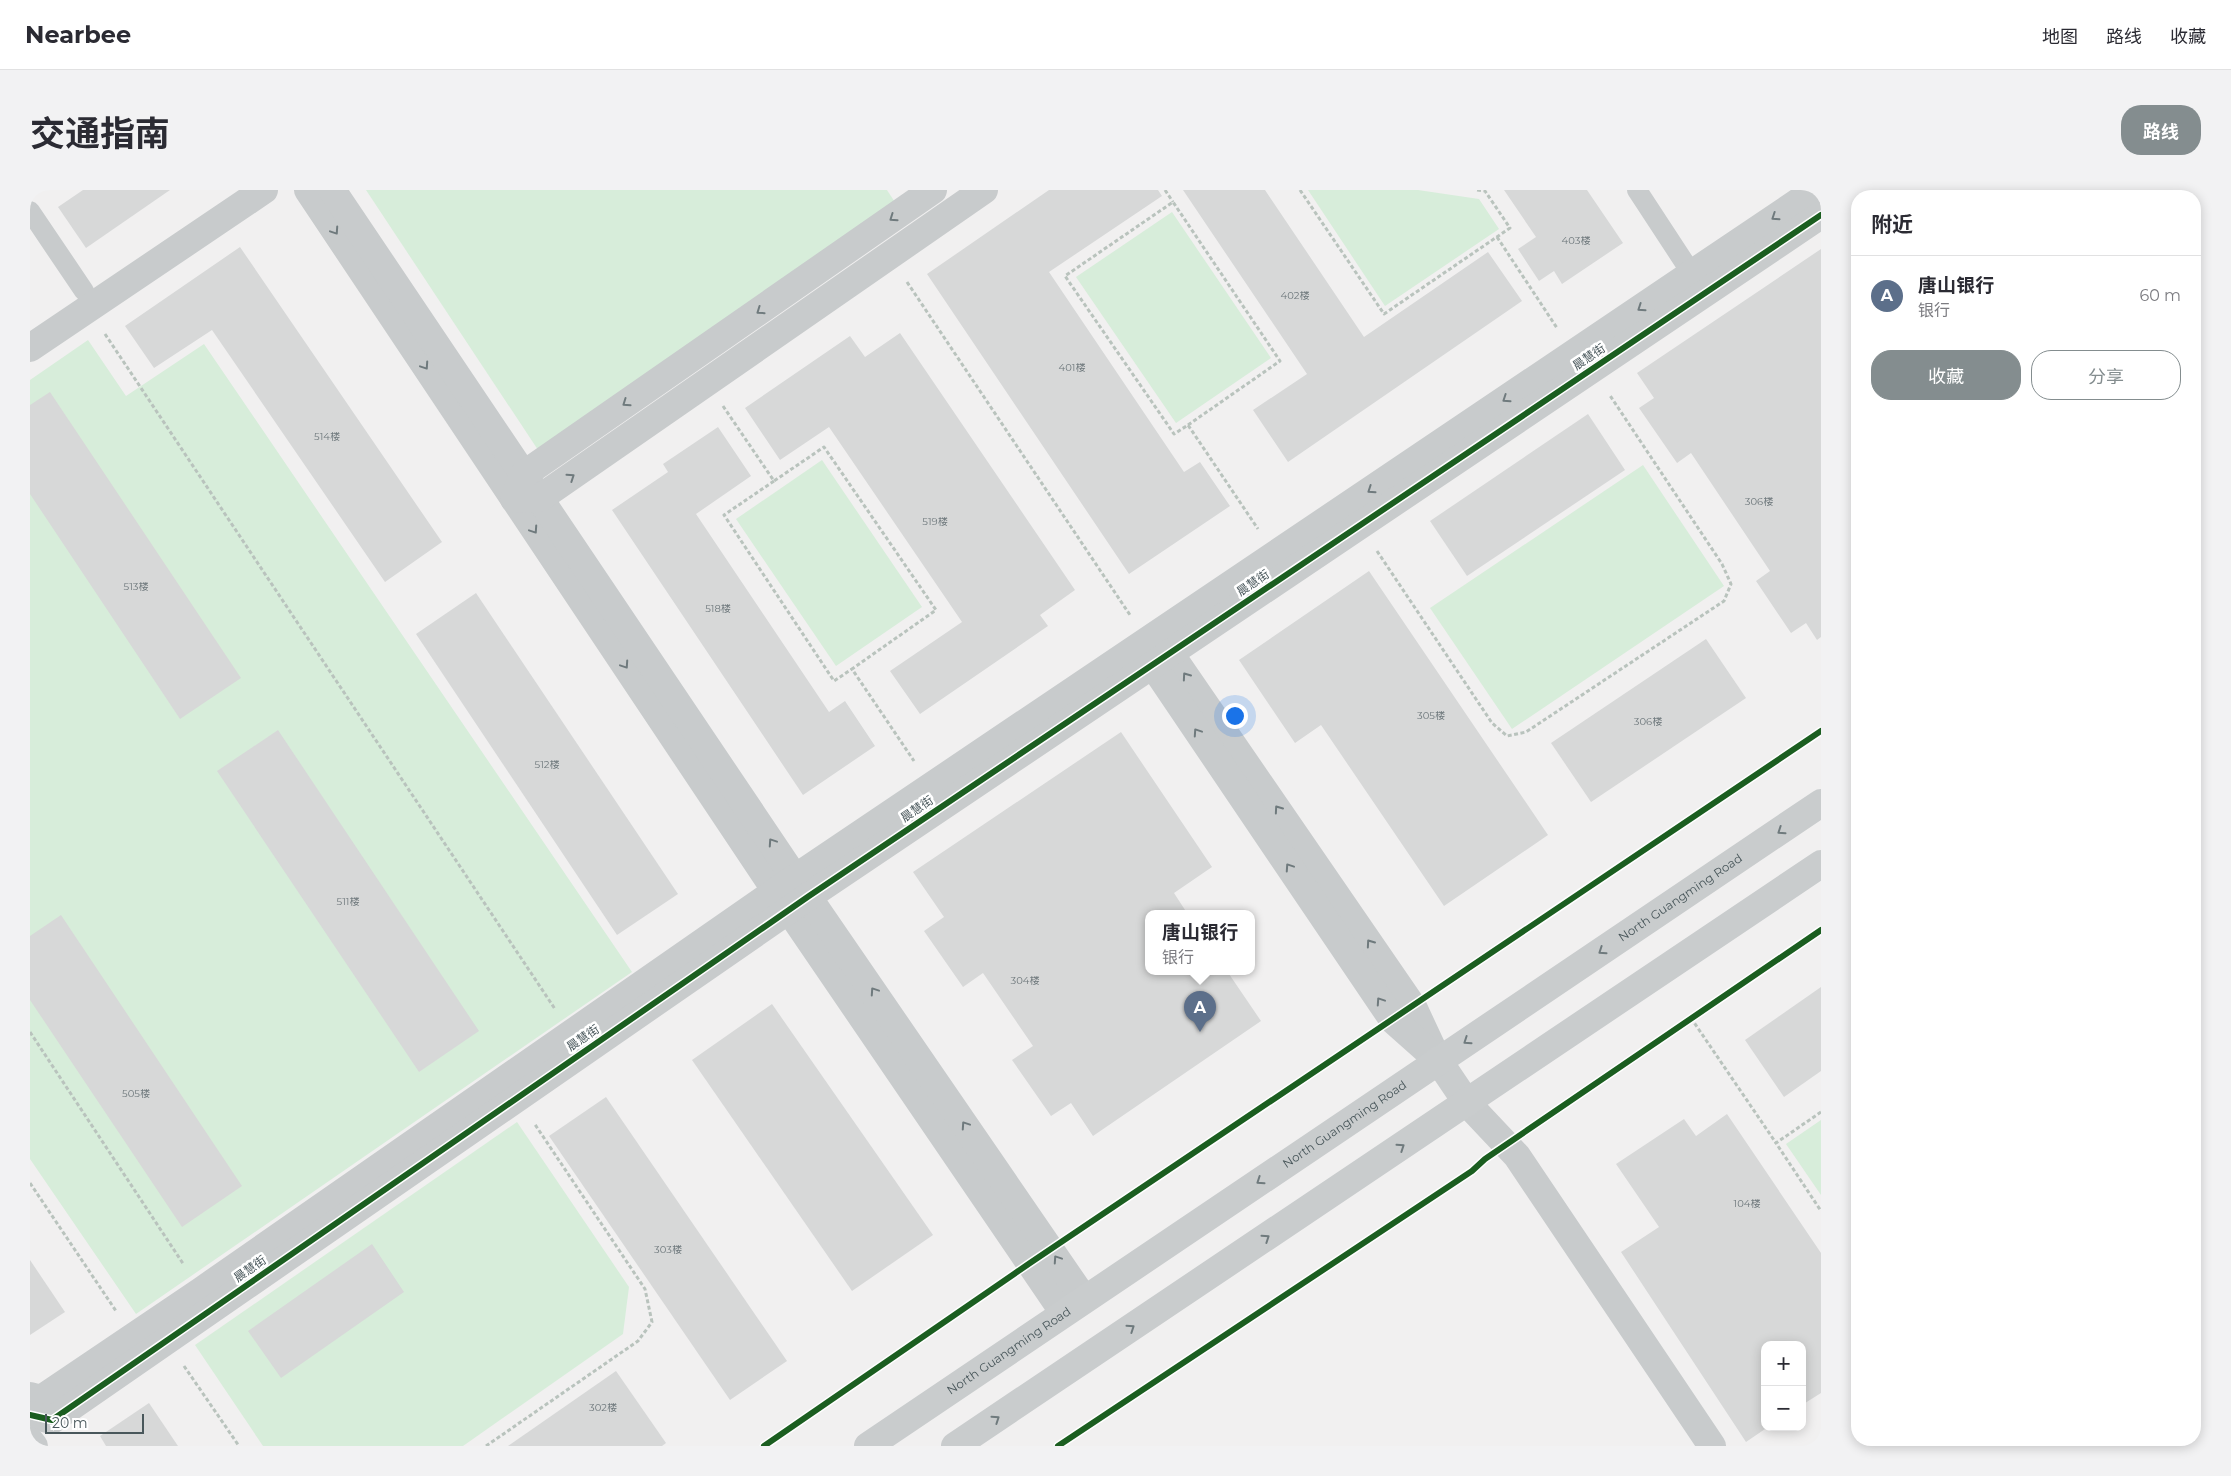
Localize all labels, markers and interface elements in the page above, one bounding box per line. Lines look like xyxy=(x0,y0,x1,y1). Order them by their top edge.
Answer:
text: Nearbee xyxy=(25,20,131,49)
text: 地图 xyxy=(2042,26,2078,48)
text: 路线 xyxy=(2106,26,2142,48)
text: 收藏 xyxy=(2170,26,2206,48)
button: 路线 xyxy=(2121,105,2201,155)
text: 交通指南 xyxy=(30,112,170,155)
one-way arrow xyxy=(1771,211,1781,220)
one-way arrow xyxy=(889,212,899,221)
text: 附近 xyxy=(1871,212,1913,237)
one-way arrow xyxy=(328,225,338,234)
house number: 403楼 xyxy=(1562,234,1590,247)
text: 唐山银行 xyxy=(1918,274,1994,297)
text: A xyxy=(1881,286,1893,305)
text: 60 m xyxy=(2139,286,2181,305)
house number: 402楼 xyxy=(1281,289,1309,302)
text: 银行 xyxy=(1918,301,1950,320)
one-way arrow xyxy=(1637,302,1646,312)
one-way arrow xyxy=(756,305,766,314)
street label: 晨慧街 xyxy=(1570,340,1608,373)
button: 收藏 xyxy=(1871,350,2021,400)
button: 分享 xyxy=(2031,350,2181,400)
one-way arrow xyxy=(419,360,428,370)
house number: 401楼 xyxy=(1059,361,1085,374)
one-way arrow xyxy=(1502,393,1512,402)
one-way arrow xyxy=(623,397,632,406)
house number: 514楼 xyxy=(314,430,340,443)
one-way arrow xyxy=(565,474,574,483)
one-way arrow xyxy=(1367,484,1377,493)
house number: 306楼 xyxy=(1745,495,1773,508)
house number: 519楼 xyxy=(922,515,948,528)
one-way arrow xyxy=(528,524,537,534)
street label: 晨慧街 xyxy=(1234,566,1272,599)
house number: 513楼 xyxy=(124,580,148,593)
house number: 518楼 xyxy=(705,602,731,615)
one-way arrow xyxy=(619,659,628,669)
one-way arrow xyxy=(1182,672,1192,681)
your location xyxy=(1222,703,1248,729)
house number: 305楼 xyxy=(1417,709,1445,722)
house number: 306楼 xyxy=(1634,715,1662,728)
one-way arrow xyxy=(1194,728,1203,738)
house number: 512楼 xyxy=(535,758,559,771)
street label: 晨慧街 xyxy=(898,792,936,825)
one-way arrow xyxy=(1275,806,1284,815)
one-way arrow xyxy=(1777,825,1786,834)
one-way arrow xyxy=(768,839,778,848)
street label: North Guangming Road xyxy=(1615,850,1745,945)
one-way arrow xyxy=(1286,863,1295,872)
house number: 511楼 xyxy=(337,895,359,908)
popup xyxy=(1145,910,1255,975)
text: 唐山银行 xyxy=(1162,921,1238,944)
one-way arrow xyxy=(1367,940,1376,949)
one-way arrow xyxy=(1598,944,1607,954)
text: 银行 xyxy=(1162,948,1194,967)
house number: 304楼 xyxy=(1011,974,1039,987)
one-way arrow xyxy=(871,987,880,996)
pin: A xyxy=(1184,991,1216,1032)
one-way arrow xyxy=(1377,997,1386,1007)
street label: 晨慧街 xyxy=(564,1021,602,1054)
one-way arrow xyxy=(1463,1035,1473,1044)
street label: North Guangming Road xyxy=(1280,1077,1409,1171)
house number: 505楼 xyxy=(122,1087,150,1100)
one-way arrow xyxy=(962,1121,971,1131)
one-way arrow xyxy=(1396,1144,1405,1154)
one-way arrow xyxy=(1256,1175,1266,1184)
house number: 104楼 xyxy=(1734,1197,1760,1210)
one-way arrow xyxy=(1260,1235,1270,1244)
house number: 303楼 xyxy=(654,1243,682,1256)
street label: 晨慧街 xyxy=(231,1252,269,1285)
one-way arrow xyxy=(1054,1255,1063,1265)
street label: North Guangming Road xyxy=(944,1303,1073,1398)
one-way arrow xyxy=(1125,1325,1135,1334)
map controls xyxy=(1761,1341,1806,1431)
button: + xyxy=(1761,1341,1806,1386)
button: − xyxy=(1761,1386,1806,1431)
house number: 302楼 xyxy=(589,1401,617,1414)
scale bar xyxy=(45,1411,144,1434)
text: 20 m xyxy=(52,1414,88,1432)
one-way arrow xyxy=(990,1416,1000,1425)

